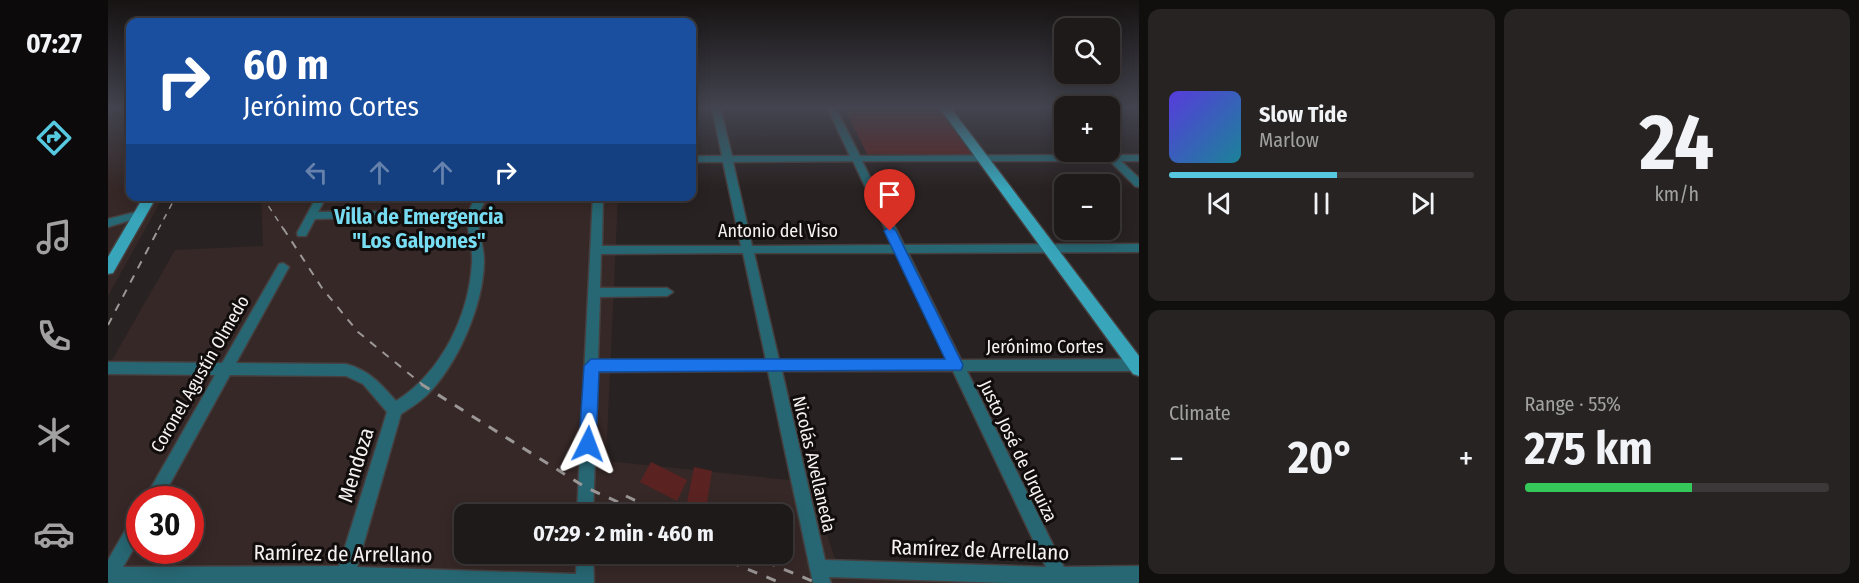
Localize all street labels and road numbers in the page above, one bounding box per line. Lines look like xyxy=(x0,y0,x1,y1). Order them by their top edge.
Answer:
street label: Antonio del Viso xyxy=(718,220,838,242)
street label: Coronel Agustín Olmedo xyxy=(146,292,254,456)
street label: Jerónimo Cortes xyxy=(986,336,1104,358)
street label: Justo José de Urquiza xyxy=(974,377,1062,526)
street label: Nicolás Avellaneda xyxy=(788,394,840,534)
street label: Mendoza xyxy=(332,424,380,506)
street label: Ramírez de Arrellano xyxy=(890,534,1070,566)
street label: Ramírez de Arrellano xyxy=(253,539,433,569)

